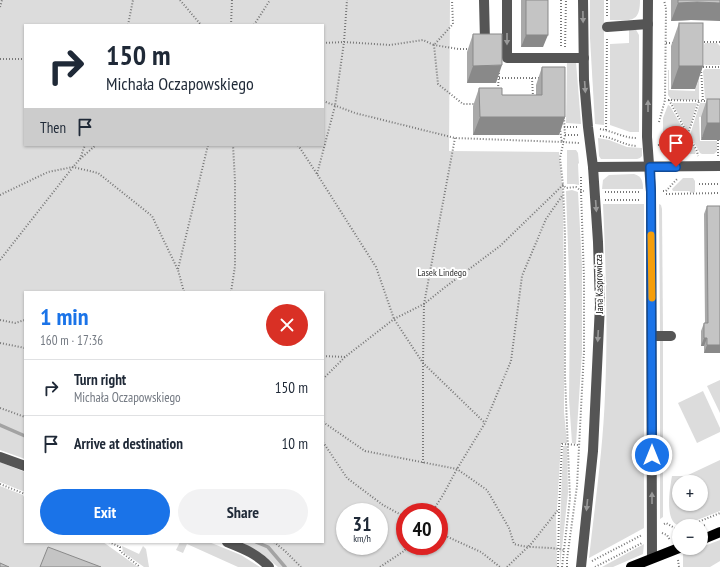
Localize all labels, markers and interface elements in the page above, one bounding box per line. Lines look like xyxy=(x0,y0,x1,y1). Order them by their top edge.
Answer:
one-way arrow xyxy=(580,11,587,23)
one-way arrow xyxy=(504,33,510,46)
text: 150 m xyxy=(106,36,170,73)
icon: right xyxy=(40,40,92,92)
text: Michała Oczapowskiego xyxy=(106,72,254,95)
one-way arrow xyxy=(582,81,588,93)
one-way arrow xyxy=(645,99,651,112)
icon: arrive xyxy=(74,116,96,138)
text: Then xyxy=(40,118,66,137)
pin xyxy=(659,126,693,167)
icon: arrive xyxy=(665,132,687,154)
one-way arrow xyxy=(592,200,599,212)
street label: Jana Kasprowicza xyxy=(592,254,606,315)
park label: Lasek Lindego xyxy=(417,266,467,279)
text: 1 min xyxy=(40,301,88,332)
button: close xyxy=(266,304,308,346)
one-way arrow xyxy=(595,330,602,342)
text: 160 m · 17:36 xyxy=(40,332,103,349)
text: Turn right xyxy=(74,370,126,389)
icon: right xyxy=(40,377,62,399)
text: 150 m xyxy=(275,378,308,397)
text: Michała Oczapowskiego xyxy=(74,389,181,406)
icon: arrive xyxy=(40,433,62,455)
text: Arrive at destination xyxy=(74,434,183,453)
text: 10 m xyxy=(282,434,308,453)
position arrow xyxy=(631,434,673,476)
map controls xyxy=(672,475,708,555)
button: + xyxy=(672,475,708,511)
button: Exit xyxy=(40,489,170,535)
button: Share xyxy=(178,489,308,535)
one-way arrow xyxy=(649,491,655,504)
one-way arrow xyxy=(584,499,591,511)
speed limit sign: 40 xyxy=(396,503,448,555)
text: 31 xyxy=(352,511,372,537)
button: − xyxy=(672,519,708,555)
text: km/h xyxy=(353,532,371,545)

